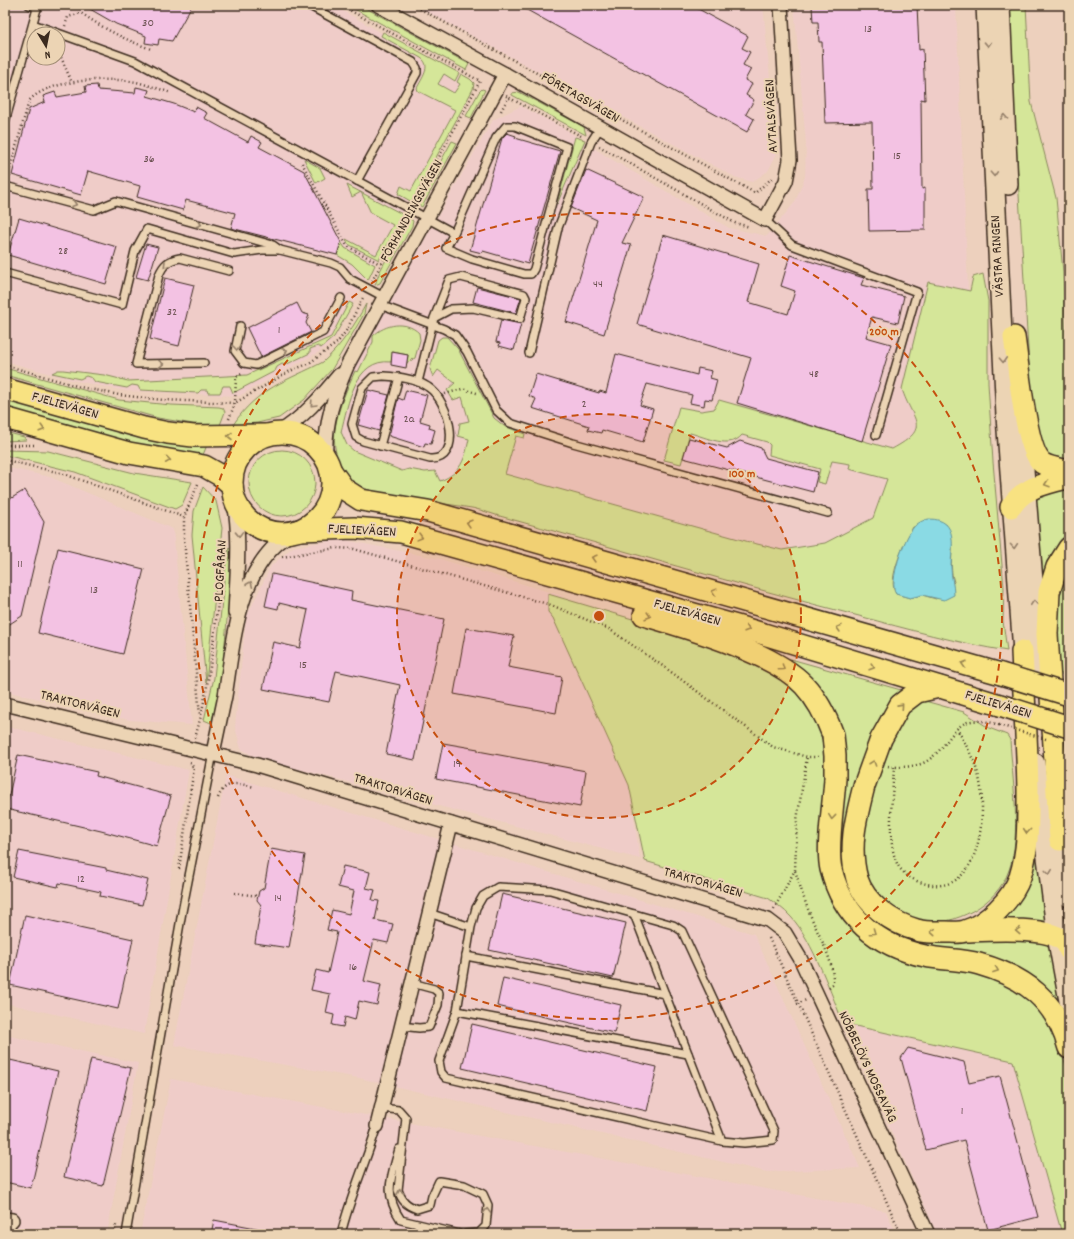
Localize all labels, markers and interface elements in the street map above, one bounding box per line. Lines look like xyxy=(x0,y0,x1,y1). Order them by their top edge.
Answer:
house number: 30 xyxy=(142,15,154,32)
house number: 13 xyxy=(864,21,872,38)
north arrow xyxy=(26,26,66,66)
one-way arrow xyxy=(983,41,992,47)
text: N xyxy=(43,46,51,62)
street label: FÖRETAGSVÄGEN xyxy=(537,67,623,129)
street label: AVTALSVÄGEN xyxy=(760,79,784,153)
one-way arrow xyxy=(1000,114,1009,120)
house number: 15 xyxy=(893,148,901,165)
house number: 36 xyxy=(143,151,155,168)
street label: FÖRHANDLINGSVÄGEN xyxy=(376,156,448,266)
one-way arrow xyxy=(989,171,998,177)
one-way arrow xyxy=(71,199,78,208)
street label: VÄSTRA RINGEN xyxy=(986,215,1010,297)
one-way arrow xyxy=(196,220,202,228)
house number: 28 xyxy=(58,243,68,260)
one-way arrow xyxy=(163,260,171,267)
house number: 44 xyxy=(593,276,603,293)
house number: 32 xyxy=(167,304,177,321)
house number: 1 xyxy=(278,322,280,339)
text: 200 m xyxy=(869,324,899,341)
one-way arrow xyxy=(232,345,241,351)
one-way arrow xyxy=(280,348,288,356)
one-way arrow xyxy=(999,357,1008,363)
one-way arrow xyxy=(158,360,164,368)
house number: 48 xyxy=(809,366,819,383)
street label: FJELIEVÄGEN xyxy=(29,387,101,425)
house number: 2 xyxy=(581,396,587,413)
one-way arrow xyxy=(311,399,318,407)
house number: 2a xyxy=(404,411,415,428)
one-way arrow xyxy=(39,424,46,433)
one-way arrow xyxy=(227,432,233,440)
one-way arrow xyxy=(165,455,171,464)
text: 100 m xyxy=(729,466,755,483)
one-way arrow xyxy=(1044,479,1051,488)
street label: FJELIEVÄGEN xyxy=(327,519,397,543)
one-way arrow xyxy=(465,519,472,528)
one-way arrow xyxy=(234,531,243,537)
one-way arrow xyxy=(417,533,423,541)
street label: PLOGFÅRAN xyxy=(209,539,233,603)
one-way arrow xyxy=(1010,543,1019,549)
one-way arrow xyxy=(590,554,597,563)
house number: 11 xyxy=(17,556,23,573)
one-way arrow xyxy=(245,581,253,588)
house number: 13 xyxy=(90,582,98,599)
one-way arrow xyxy=(711,588,718,597)
street label: FJELIEVÄGEN xyxy=(651,594,723,632)
one-way arrow xyxy=(1029,600,1038,606)
centre of rings xyxy=(592,609,606,623)
one-way arrow xyxy=(645,611,652,620)
one-way arrow xyxy=(743,624,750,633)
one-way arrow xyxy=(836,624,842,632)
house number: 15 xyxy=(299,657,307,674)
one-way arrow xyxy=(961,660,967,668)
one-way arrow xyxy=(868,662,875,671)
one-way arrow xyxy=(778,663,785,670)
street label: TRAKTORVÄGEN xyxy=(38,685,122,725)
street label: FJELIEVÄGEN xyxy=(962,685,1034,725)
one-way arrow xyxy=(896,703,904,711)
house number: 19 xyxy=(453,756,461,773)
one-way arrow xyxy=(868,759,876,766)
street label: TRAKTORVÄGEN xyxy=(351,769,435,811)
one-way arrow xyxy=(828,814,837,820)
one-way arrow xyxy=(1023,828,1032,834)
street label: TRAKTORVÄGEN xyxy=(661,862,745,904)
one-way arrow xyxy=(1044,869,1053,875)
house number: 12 xyxy=(77,871,85,888)
house number: 14 xyxy=(274,890,282,907)
one-way arrow xyxy=(1015,926,1021,935)
one-way arrow xyxy=(930,927,936,936)
one-way arrow xyxy=(868,928,875,935)
house number: 16 xyxy=(349,959,357,976)
one-way arrow xyxy=(992,965,999,974)
street label: NÖBBELÖVS MOSSAVÄG xyxy=(832,1008,902,1126)
house number: 1 xyxy=(961,1103,963,1120)
one-way arrow xyxy=(396,1189,404,1196)
one-way arrow xyxy=(483,1208,491,1214)

